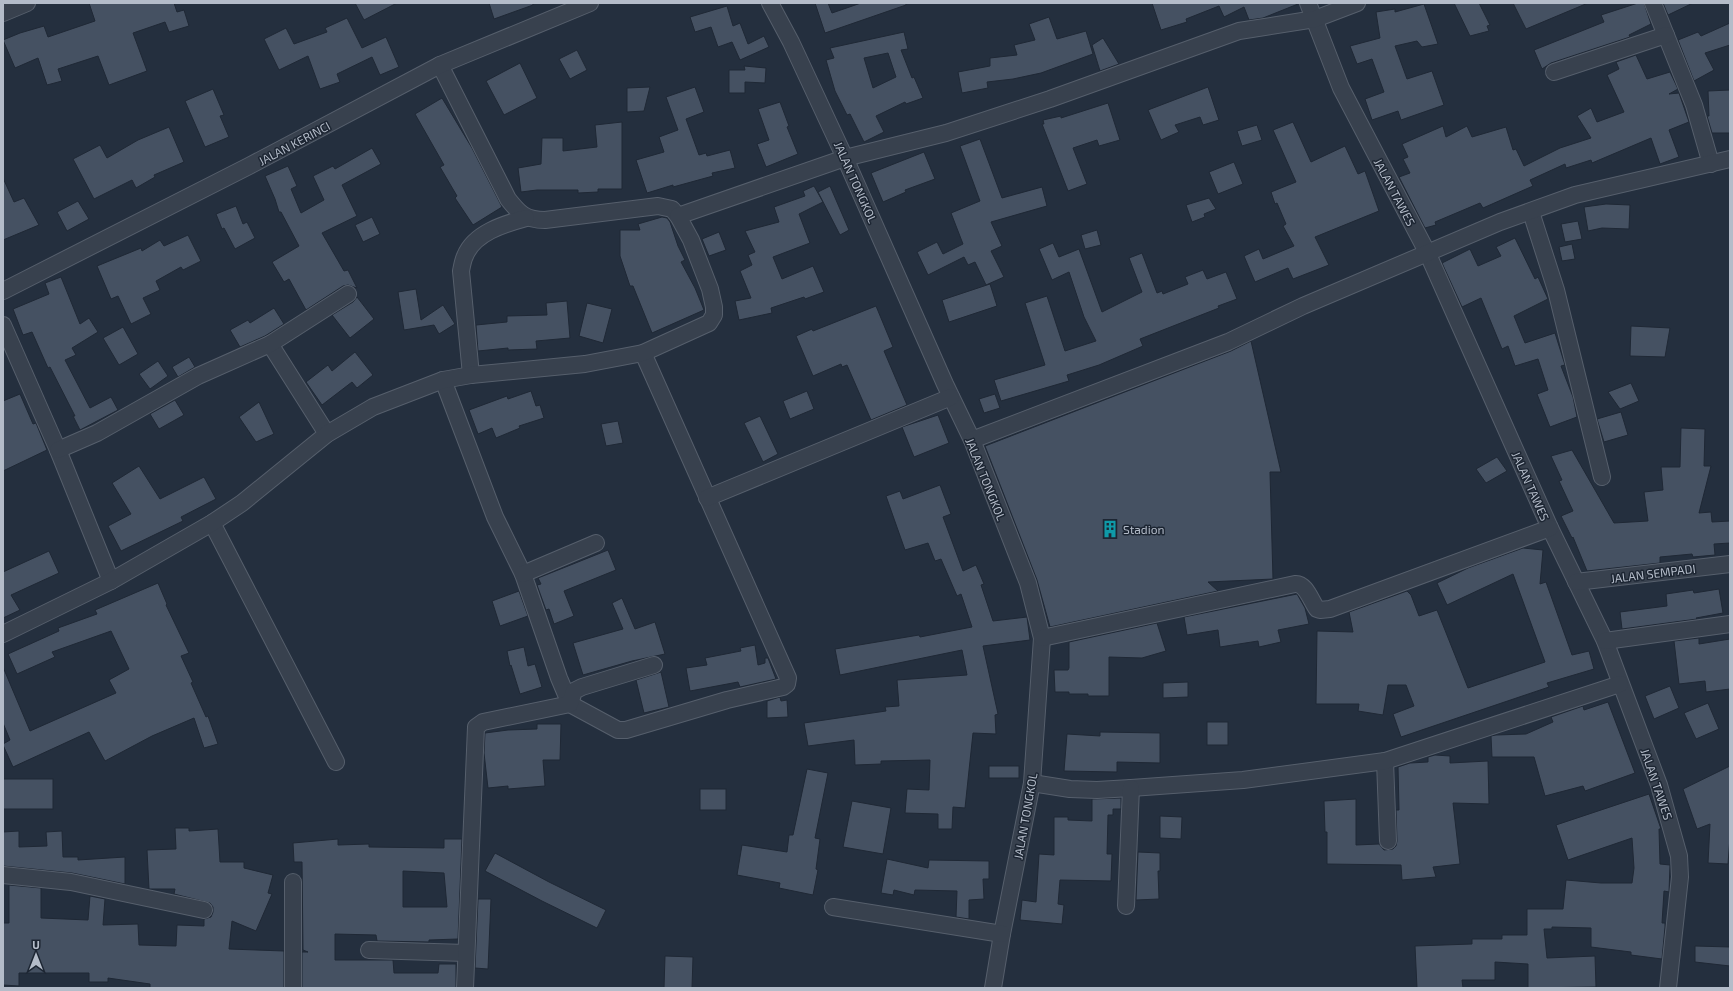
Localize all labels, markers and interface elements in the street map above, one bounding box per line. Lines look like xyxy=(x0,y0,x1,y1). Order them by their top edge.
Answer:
street label: JALAN KERINCI xyxy=(256,118,332,168)
street label: JALAN TONGKOL xyxy=(832,139,880,225)
street label: JALAN TAWES xyxy=(1371,156,1419,228)
street label: JALAN TONGKOL xyxy=(963,436,1009,522)
street label: JALAN TAWES xyxy=(1509,449,1553,523)
building icon: Stadion xyxy=(1100,519,1120,539)
place label: Stadion xyxy=(1123,522,1164,536)
street label: JALAN SEMPADI xyxy=(1610,561,1696,585)
street label: JALAN TAWES xyxy=(1638,747,1676,822)
street label: JALAN TONGKOL xyxy=(1010,772,1040,860)
north arrow xyxy=(16,935,56,975)
text: U xyxy=(32,938,40,951)

